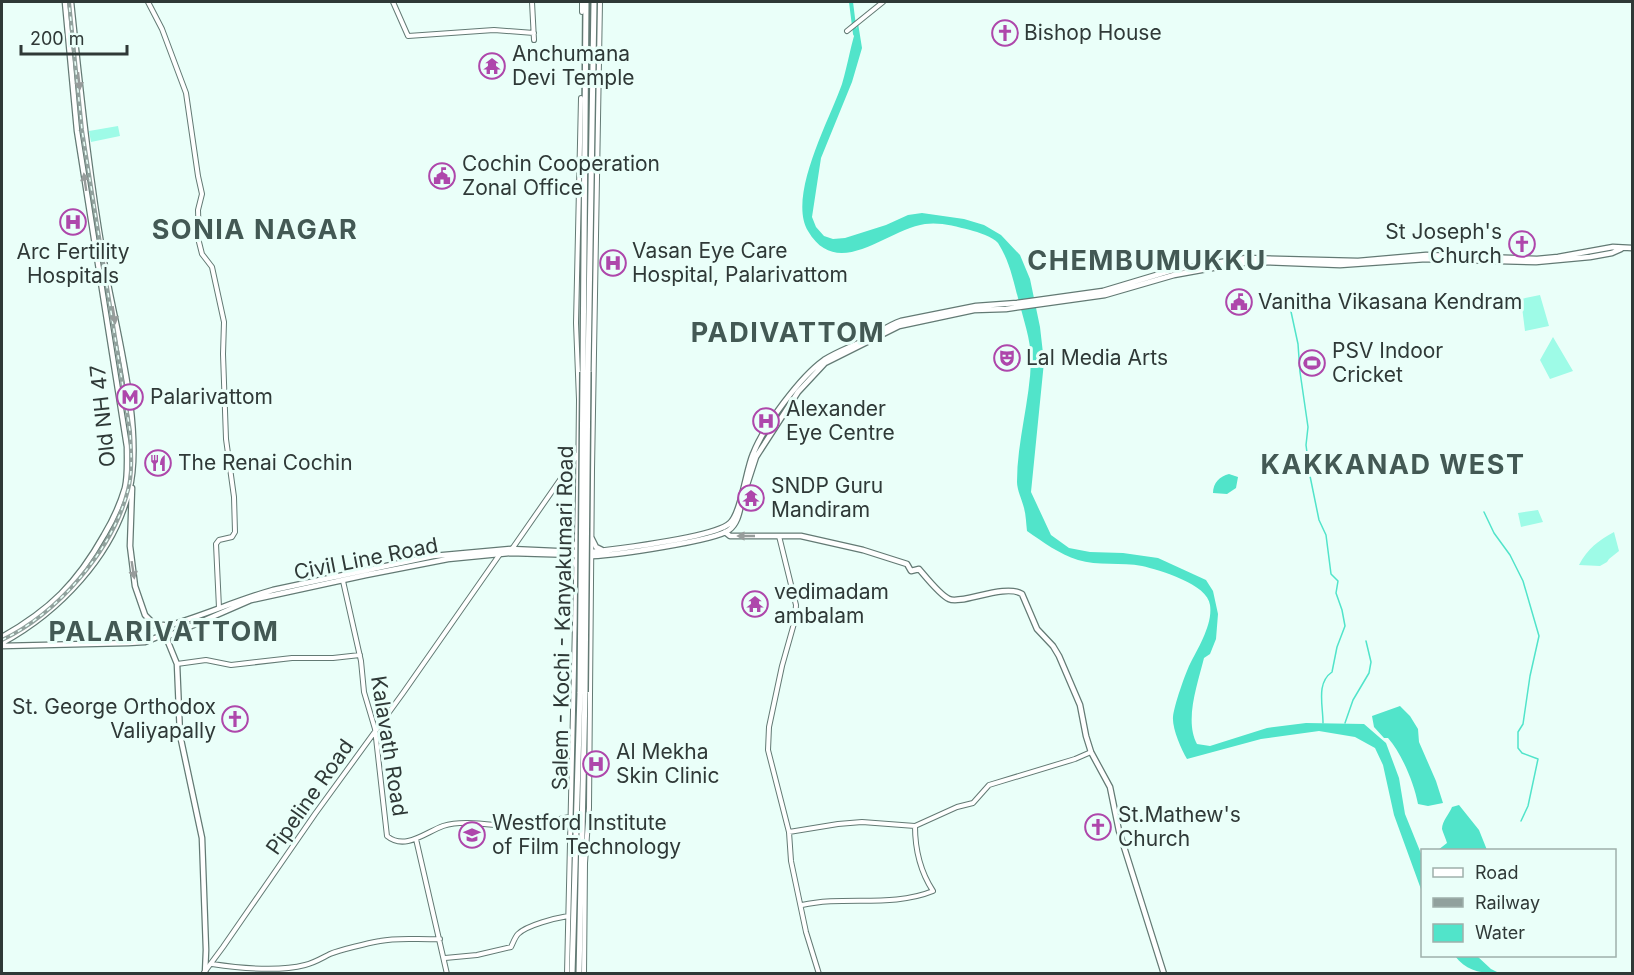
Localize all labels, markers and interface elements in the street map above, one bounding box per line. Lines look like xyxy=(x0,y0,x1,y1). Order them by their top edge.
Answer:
scale bar xyxy=(21,18,128,56)
church icon: Bishop House xyxy=(990,18,1020,48)
place label: Bishop House xyxy=(1024,20,1162,45)
text: 200 m xyxy=(30,28,85,49)
place label: Anchumana Devi Temple xyxy=(512,41,635,90)
temple icon: Anchumana Devi Temple xyxy=(477,51,507,81)
one-way arrow xyxy=(74,71,84,90)
place label: Cochin Cooperation Zonal Office xyxy=(462,151,660,200)
public building icon: Cochin Cooperation Zonal Office xyxy=(427,161,457,191)
one-way arrow xyxy=(80,172,89,191)
hospital icon: Arc Fertility Hospitals xyxy=(58,207,88,237)
district label: SONIA NAGAR xyxy=(152,213,358,246)
place label: St Joseph's Church xyxy=(1385,219,1502,268)
church icon: St Joseph's Church xyxy=(1507,229,1537,259)
place label: Vasan Eye Care Hospital, Palarivattom xyxy=(632,238,848,287)
place label: Arc Fertility Hospitals xyxy=(16,239,130,288)
district label: CHEMBUMUKKU xyxy=(1027,244,1267,277)
hospital icon: Vasan Eye Care Hospital, Palarivattom xyxy=(598,248,628,278)
public building icon: Vanitha Vikasana Kendram xyxy=(1224,287,1254,317)
place label: Vanitha Vikasana Kendram xyxy=(1258,289,1522,314)
one-way arrow xyxy=(110,305,119,324)
district label: PADIVATTOM xyxy=(691,316,885,349)
place label: PSV Indoor Cricket xyxy=(1332,338,1443,387)
theatre icon: Lal Media Arts xyxy=(992,343,1022,373)
place label: Lal Media Arts xyxy=(1026,345,1168,370)
sports icon: PSV Indoor Cricket xyxy=(1297,348,1327,378)
street label: Old NH 47 xyxy=(85,364,120,468)
metro station icon: Palarivattom xyxy=(115,382,145,412)
place label: Palarivattom xyxy=(150,384,273,409)
place label: Alexander Eye Centre xyxy=(786,396,895,445)
hospital icon: Alexander Eye Centre xyxy=(751,406,781,436)
street label: Salem - Kochi - Kanyakumari Road xyxy=(547,445,578,791)
restaurant icon: The Renai Cochin xyxy=(143,448,173,478)
district label: KAKKANAD WEST xyxy=(1261,448,1525,481)
place label: The Renai Cochin xyxy=(178,450,353,475)
place label: SNDP Guru Mandiram xyxy=(771,473,883,522)
temple icon: SNDP Guru Mandiram xyxy=(736,483,766,513)
one-way arrow xyxy=(736,531,755,541)
street label: Civil Line Road xyxy=(292,532,440,585)
one-way arrow xyxy=(128,561,137,580)
place label: vedimadam ambalam xyxy=(774,579,889,628)
temple icon: vedimadam ambalam xyxy=(740,589,770,619)
district label: PALARIVATTOM xyxy=(48,615,280,648)
street label: Kalavath Road xyxy=(366,674,413,818)
place label: St. George Orthodox Valiyapally xyxy=(12,694,216,743)
church icon: St. George Orthodox Valiyapally xyxy=(220,704,250,734)
street label: Pipeline Road xyxy=(261,734,359,859)
place label: Al Mekha Skin Clinic xyxy=(616,739,719,788)
hospital icon: Al Mekha Skin Clinic xyxy=(581,749,611,779)
place label: St.Mathew's Church xyxy=(1118,802,1241,851)
place label: Westford Institute of Film Technology xyxy=(492,810,681,859)
church icon: St.Mathew's Church xyxy=(1083,812,1113,842)
school or university icon: Westford Institute of Film Technology xyxy=(457,820,487,850)
legend xyxy=(1421,849,1616,957)
text: Road xyxy=(1475,862,1518,883)
text: Railway xyxy=(1475,892,1540,913)
text: Water xyxy=(1475,922,1525,943)

